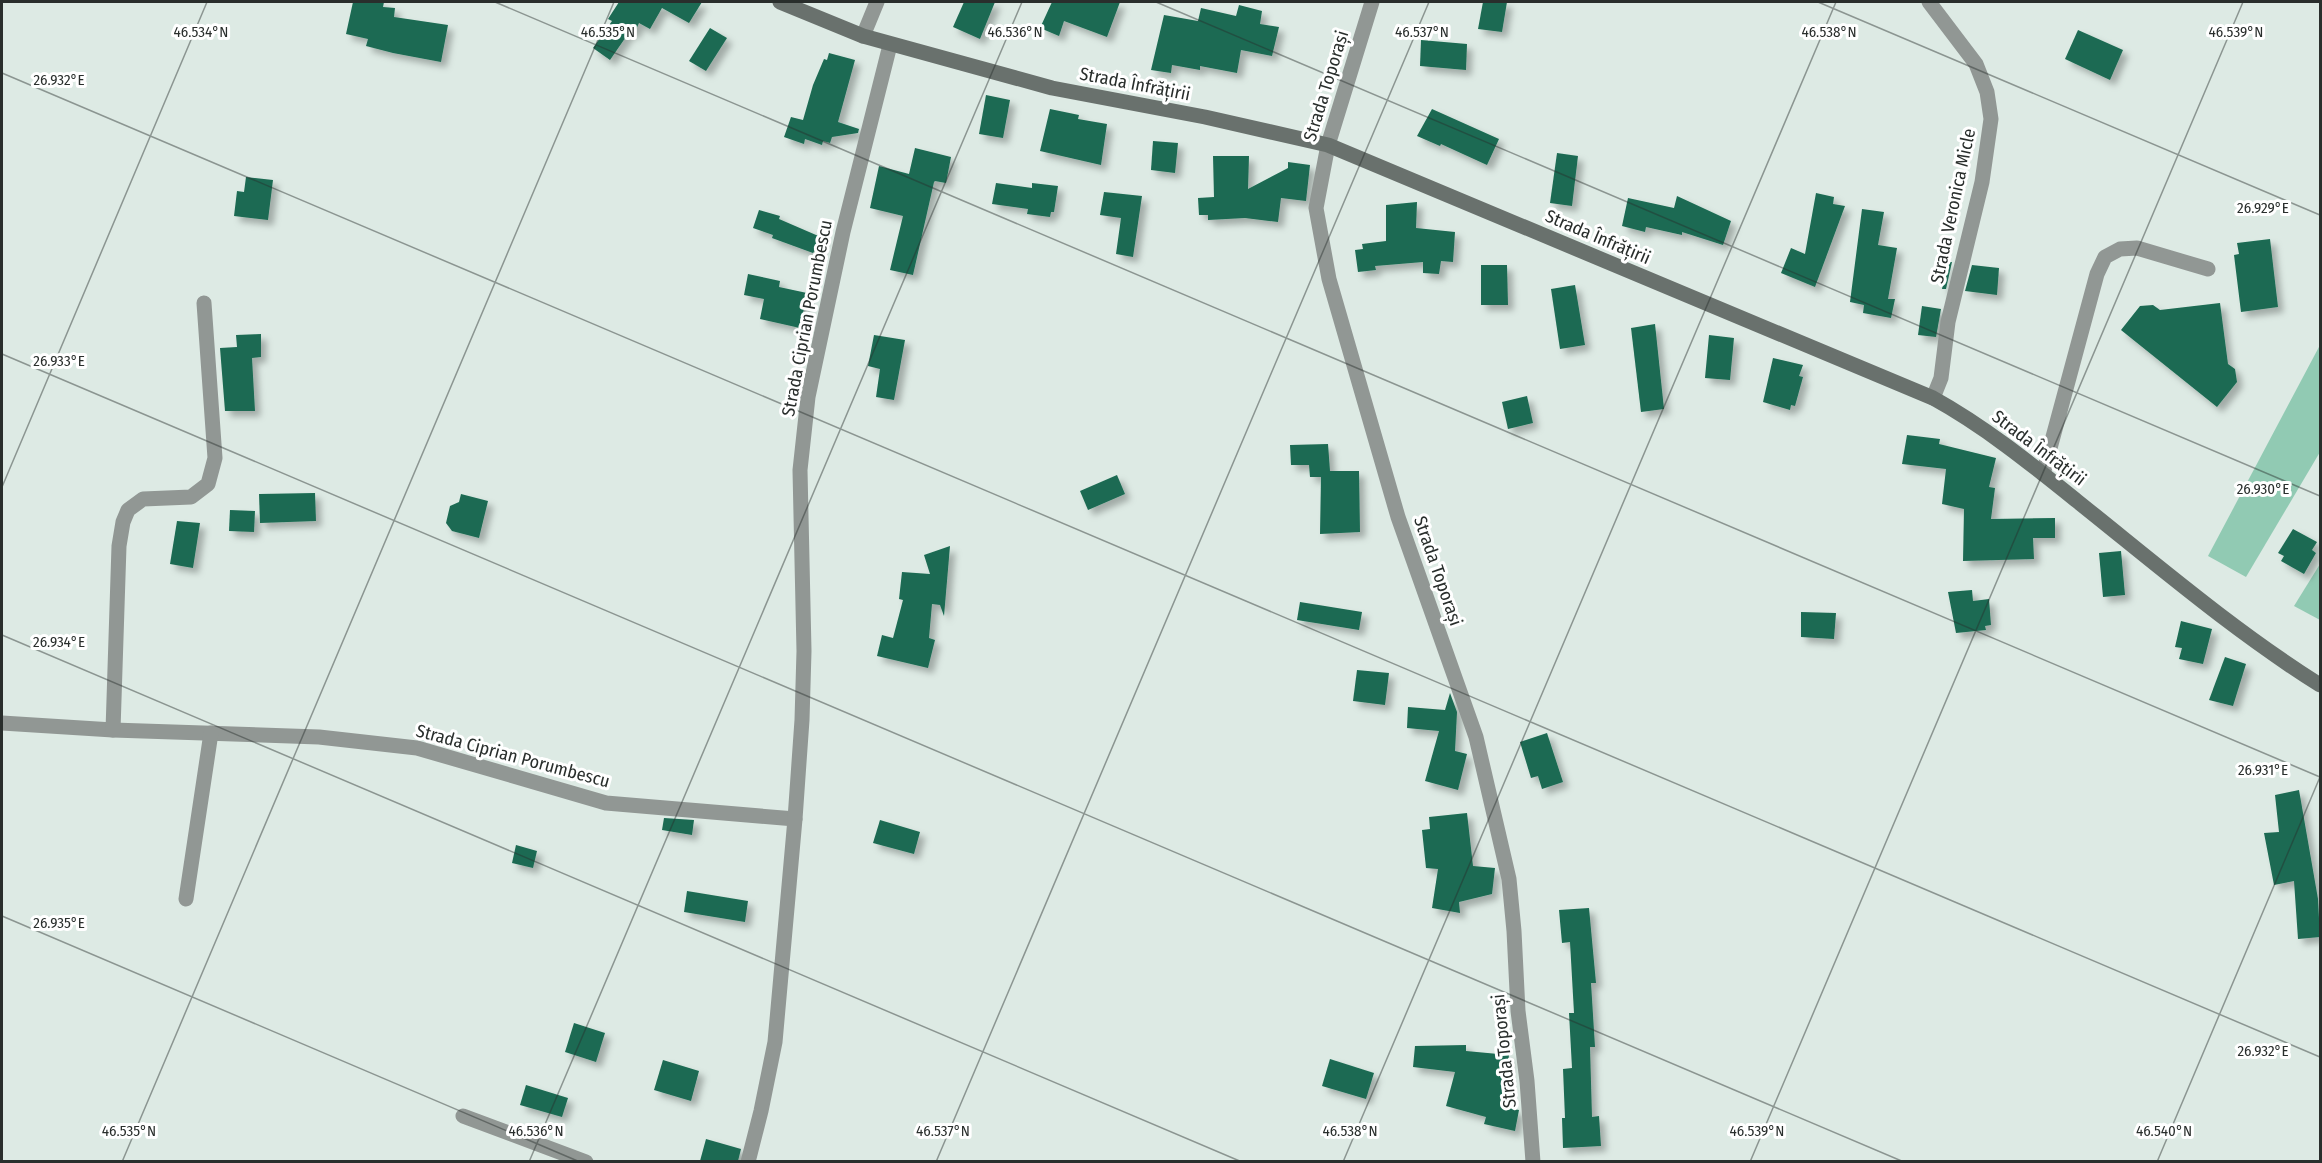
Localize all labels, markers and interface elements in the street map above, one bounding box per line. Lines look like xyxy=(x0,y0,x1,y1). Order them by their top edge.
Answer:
text: 46.534°N xyxy=(174,23,228,41)
text: 46.535°N xyxy=(581,23,635,41)
text: 46.536°N xyxy=(987,23,1043,41)
text: 46.537°N xyxy=(1395,23,1449,41)
text: 46.538°N xyxy=(1801,23,1857,41)
text: 46.539°N xyxy=(2209,23,2263,41)
street label: Strada Toporași xyxy=(1299,28,1353,144)
street label: Strada Înfrățirii xyxy=(1078,63,1192,105)
text: 26.932°E xyxy=(33,71,85,89)
street label: Strada Veronica Micle xyxy=(1926,126,1980,286)
text: 26.929°E xyxy=(2237,199,2289,217)
street label: Strada Înfrățirii xyxy=(1542,205,1654,269)
street label: Strada Ciprian Porumbescu xyxy=(777,218,837,418)
text: 26.933°E xyxy=(33,352,85,370)
street label: Strada Înfrățirii xyxy=(1988,405,2090,491)
text: 26.930°E xyxy=(2237,480,2289,498)
street label: Strada Toporași xyxy=(1409,513,1467,629)
text: 26.934°E xyxy=(33,633,85,651)
street label: Strada Ciprian Porumbescu xyxy=(414,720,612,792)
text: 26.931°E xyxy=(2238,761,2288,779)
text: 26.935°E xyxy=(33,914,85,932)
street label: Strada Toporași xyxy=(1487,993,1521,1109)
text: 26.932°E xyxy=(2237,1042,2289,1060)
text: 46.535°N xyxy=(102,1122,156,1140)
text: 46.536°N xyxy=(508,1122,564,1140)
text: 46.537°N xyxy=(916,1122,970,1140)
text: 46.538°N xyxy=(1322,1122,1378,1140)
text: 46.539°N xyxy=(1730,1122,1784,1140)
text: 46.540°N xyxy=(2136,1122,2192,1140)

